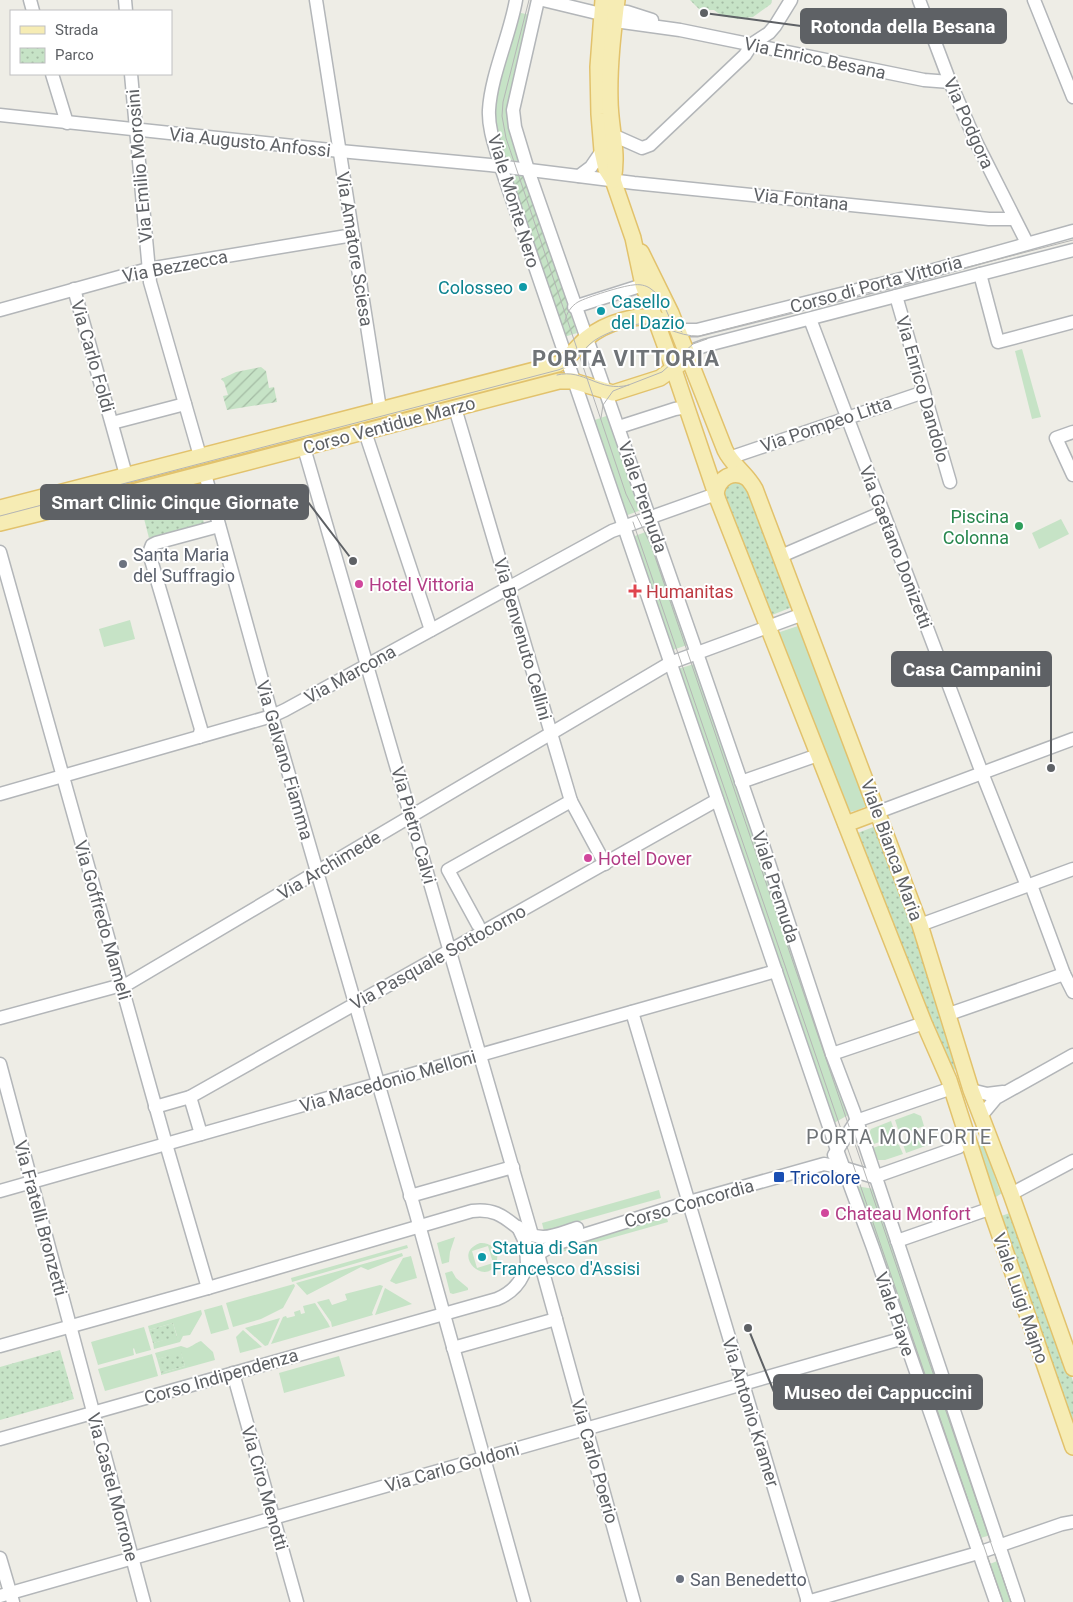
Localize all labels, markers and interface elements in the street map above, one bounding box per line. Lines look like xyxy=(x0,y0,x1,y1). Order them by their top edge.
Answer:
callout: Rotonda della Besana xyxy=(801,9,1006,43)
legend xyxy=(10,10,172,75)
text: Rotonda della Besana xyxy=(810,15,996,38)
text: Strada xyxy=(55,21,98,39)
street label: Via Enrico Besana xyxy=(742,33,888,83)
text: Parco xyxy=(55,46,94,64)
street label: Via Podgora xyxy=(940,74,998,172)
street label: Via Emilio Morosini xyxy=(122,88,156,244)
street label: Via Augusto Anfossi xyxy=(168,123,332,161)
street label: Viale Monte Nero xyxy=(484,132,544,270)
street label: Via Amatore Sciesa xyxy=(332,170,378,328)
street label: Via Fontana xyxy=(752,184,850,214)
street label: Via Bezzecca xyxy=(121,246,229,286)
street label: Corso di Porta Vittoria xyxy=(788,251,964,317)
place label: Colosseo xyxy=(438,277,513,298)
marker: Colosseo xyxy=(517,281,529,293)
place label: Casello del Dazio xyxy=(611,291,685,333)
street label: Via Carlo Foldi xyxy=(67,297,119,415)
marker: Casello del Dazio xyxy=(595,305,607,317)
street label: Via Enrico Dandolo xyxy=(892,313,954,465)
district label: PORTA VITTORIA xyxy=(532,346,720,371)
street label: Corso Ventidue Marzo xyxy=(300,392,478,458)
street label: Via Pompeo Litta xyxy=(758,392,894,456)
street label: Viale Premuda xyxy=(614,439,672,555)
street label: Via Gaetano Donizetti xyxy=(855,463,937,631)
callout: Smart Clinic Cinque Giornate xyxy=(41,485,308,519)
text: Smart Clinic Cinque Giornate xyxy=(51,491,299,514)
place label: Piscina Colonna xyxy=(943,506,1009,548)
marker: Piscina Colonna xyxy=(1013,520,1025,532)
place label: Santa Maria del Suffragio xyxy=(133,544,235,586)
street label: Via Benvenuto Cellini xyxy=(490,555,556,723)
marker: Santa Maria del Suffragio xyxy=(117,558,129,570)
place label: Hotel Vittoria xyxy=(369,574,474,595)
marker: Hotel Vittoria xyxy=(353,578,365,590)
place label: Humanitas xyxy=(646,581,734,602)
marker: Humanitas xyxy=(628,584,642,598)
street label: Via Marcona xyxy=(301,640,399,708)
callout: Casa Campanini xyxy=(892,652,1051,686)
text: Casa Campanini xyxy=(903,658,1041,681)
street label: Via Galvano Fiamma xyxy=(252,678,318,842)
street label: Via Pietro Calvi xyxy=(387,764,441,886)
street label: Viale Bianca Maria xyxy=(857,776,927,924)
street label: Via Archimede xyxy=(274,826,384,904)
street label: Viale Premuda xyxy=(748,828,804,946)
street label: Via Goffredo Mameli xyxy=(70,838,136,1002)
place label: Hotel Dover xyxy=(598,848,692,869)
marker: Hotel Dover xyxy=(582,852,594,864)
street label: Via Pasquale Sottocorno xyxy=(347,900,529,1014)
street label: Via Macedonio Melloni xyxy=(297,1046,479,1116)
district label: PORTA MONFORTE xyxy=(806,1125,992,1149)
street label: Via Fratelli Bronzetti xyxy=(10,1138,72,1298)
place label: Tricolore xyxy=(790,1167,860,1188)
marker: Tricolore xyxy=(772,1170,786,1184)
street label: Corso Concordia xyxy=(622,1174,756,1232)
place label: Chateau Monfort xyxy=(835,1203,971,1224)
marker: Chateau Monfort xyxy=(819,1207,831,1219)
street label: Viale Luigi Majno xyxy=(989,1230,1053,1366)
place label: Statua di San Francesco d'Assisi xyxy=(492,1237,640,1279)
marker: Statua di San Francesco d'Assisi xyxy=(476,1251,488,1263)
street label: Viale Piave xyxy=(871,1269,919,1359)
street label: Via Antonio Kramer xyxy=(718,1335,784,1489)
street label: Corso Indipendenza xyxy=(141,1344,301,1408)
callout: Museo dei Cappuccini xyxy=(774,1375,982,1409)
text: Museo dei Cappuccini xyxy=(784,1381,972,1404)
street label: Via Carlo Poerio xyxy=(567,1396,623,1526)
street label: Via Castel Morrone xyxy=(83,1410,143,1564)
street label: Via Ciro Menotti xyxy=(237,1423,293,1553)
street label: Via Carlo Goldoni xyxy=(383,1438,521,1496)
place label: San Benedetto xyxy=(690,1569,807,1590)
marker: San Benedetto xyxy=(674,1573,686,1585)

